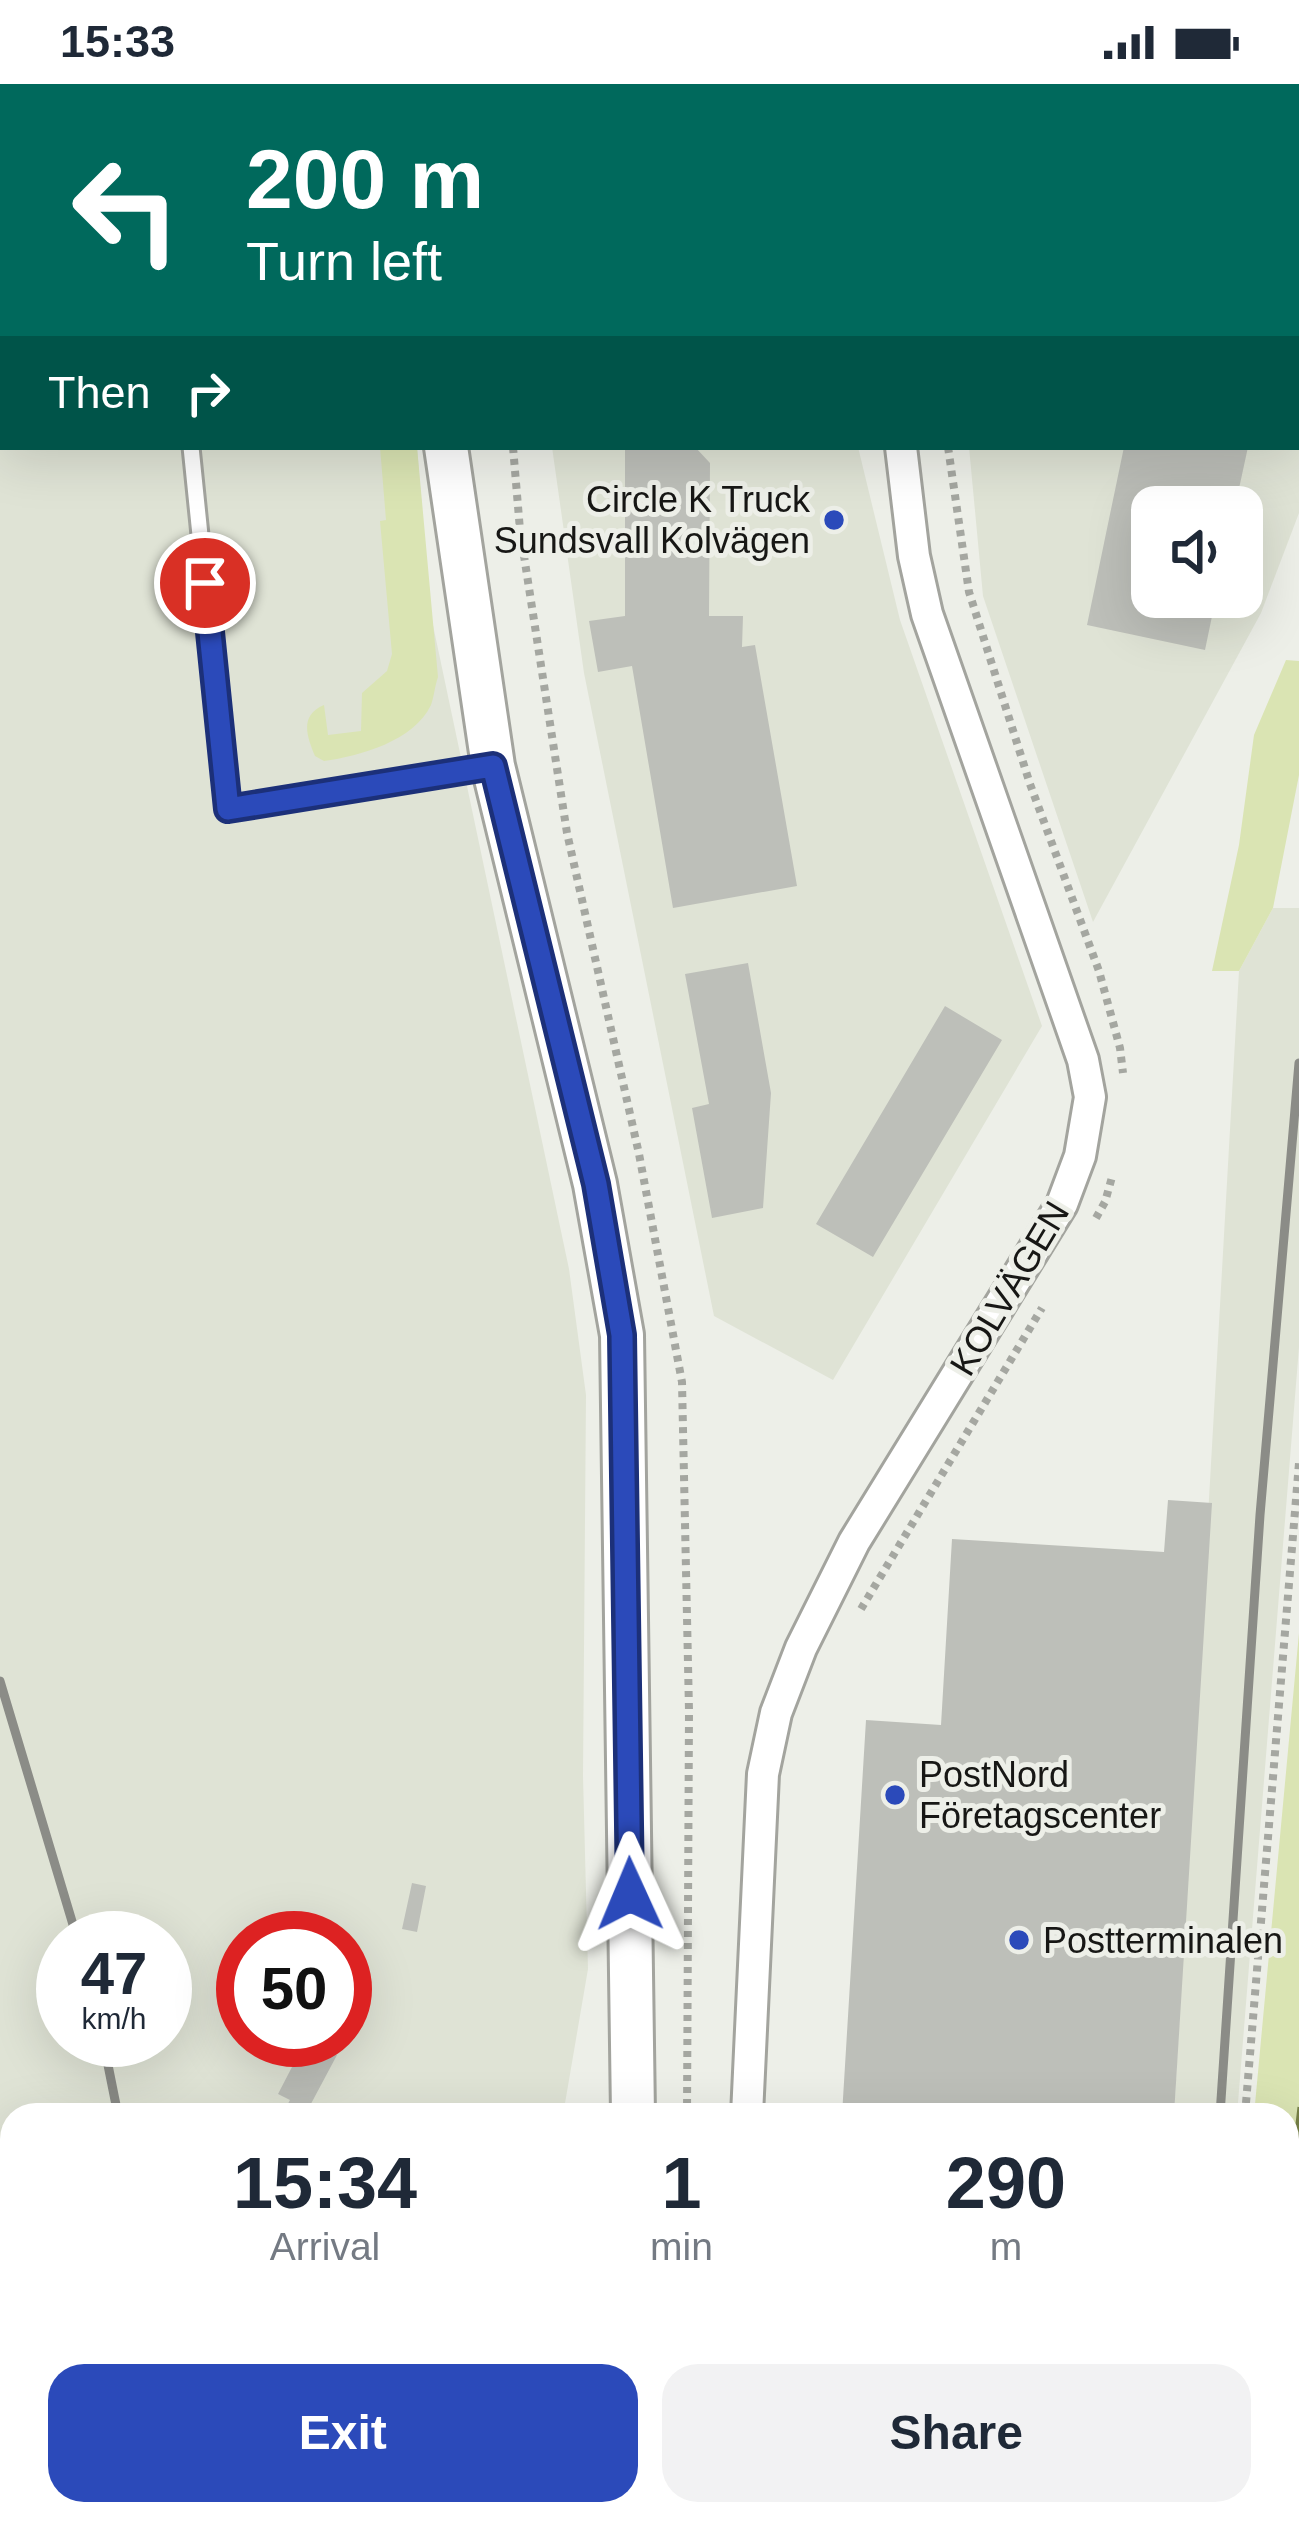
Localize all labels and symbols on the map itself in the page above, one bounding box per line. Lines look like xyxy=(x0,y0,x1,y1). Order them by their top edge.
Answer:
place label: Circle K Truck Sundsvall Kolvägen xyxy=(494,479,811,561)
marker: Circle K Truck Sundsvall Kolvägen xyxy=(821,507,847,533)
pin xyxy=(154,532,256,634)
street label: KOLVÄGEN xyxy=(942,1194,1077,1383)
place label: PostNord Företagscenter xyxy=(919,1754,1161,1836)
marker: PostNord Företagscenter xyxy=(882,1782,908,1808)
position arrow xyxy=(567,1831,693,1957)
speed limit sign: 50 xyxy=(216,1911,372,2067)
place label: Postterminalen xyxy=(1043,1920,1283,1961)
marker: Postterminalen xyxy=(1006,1927,1032,1953)

